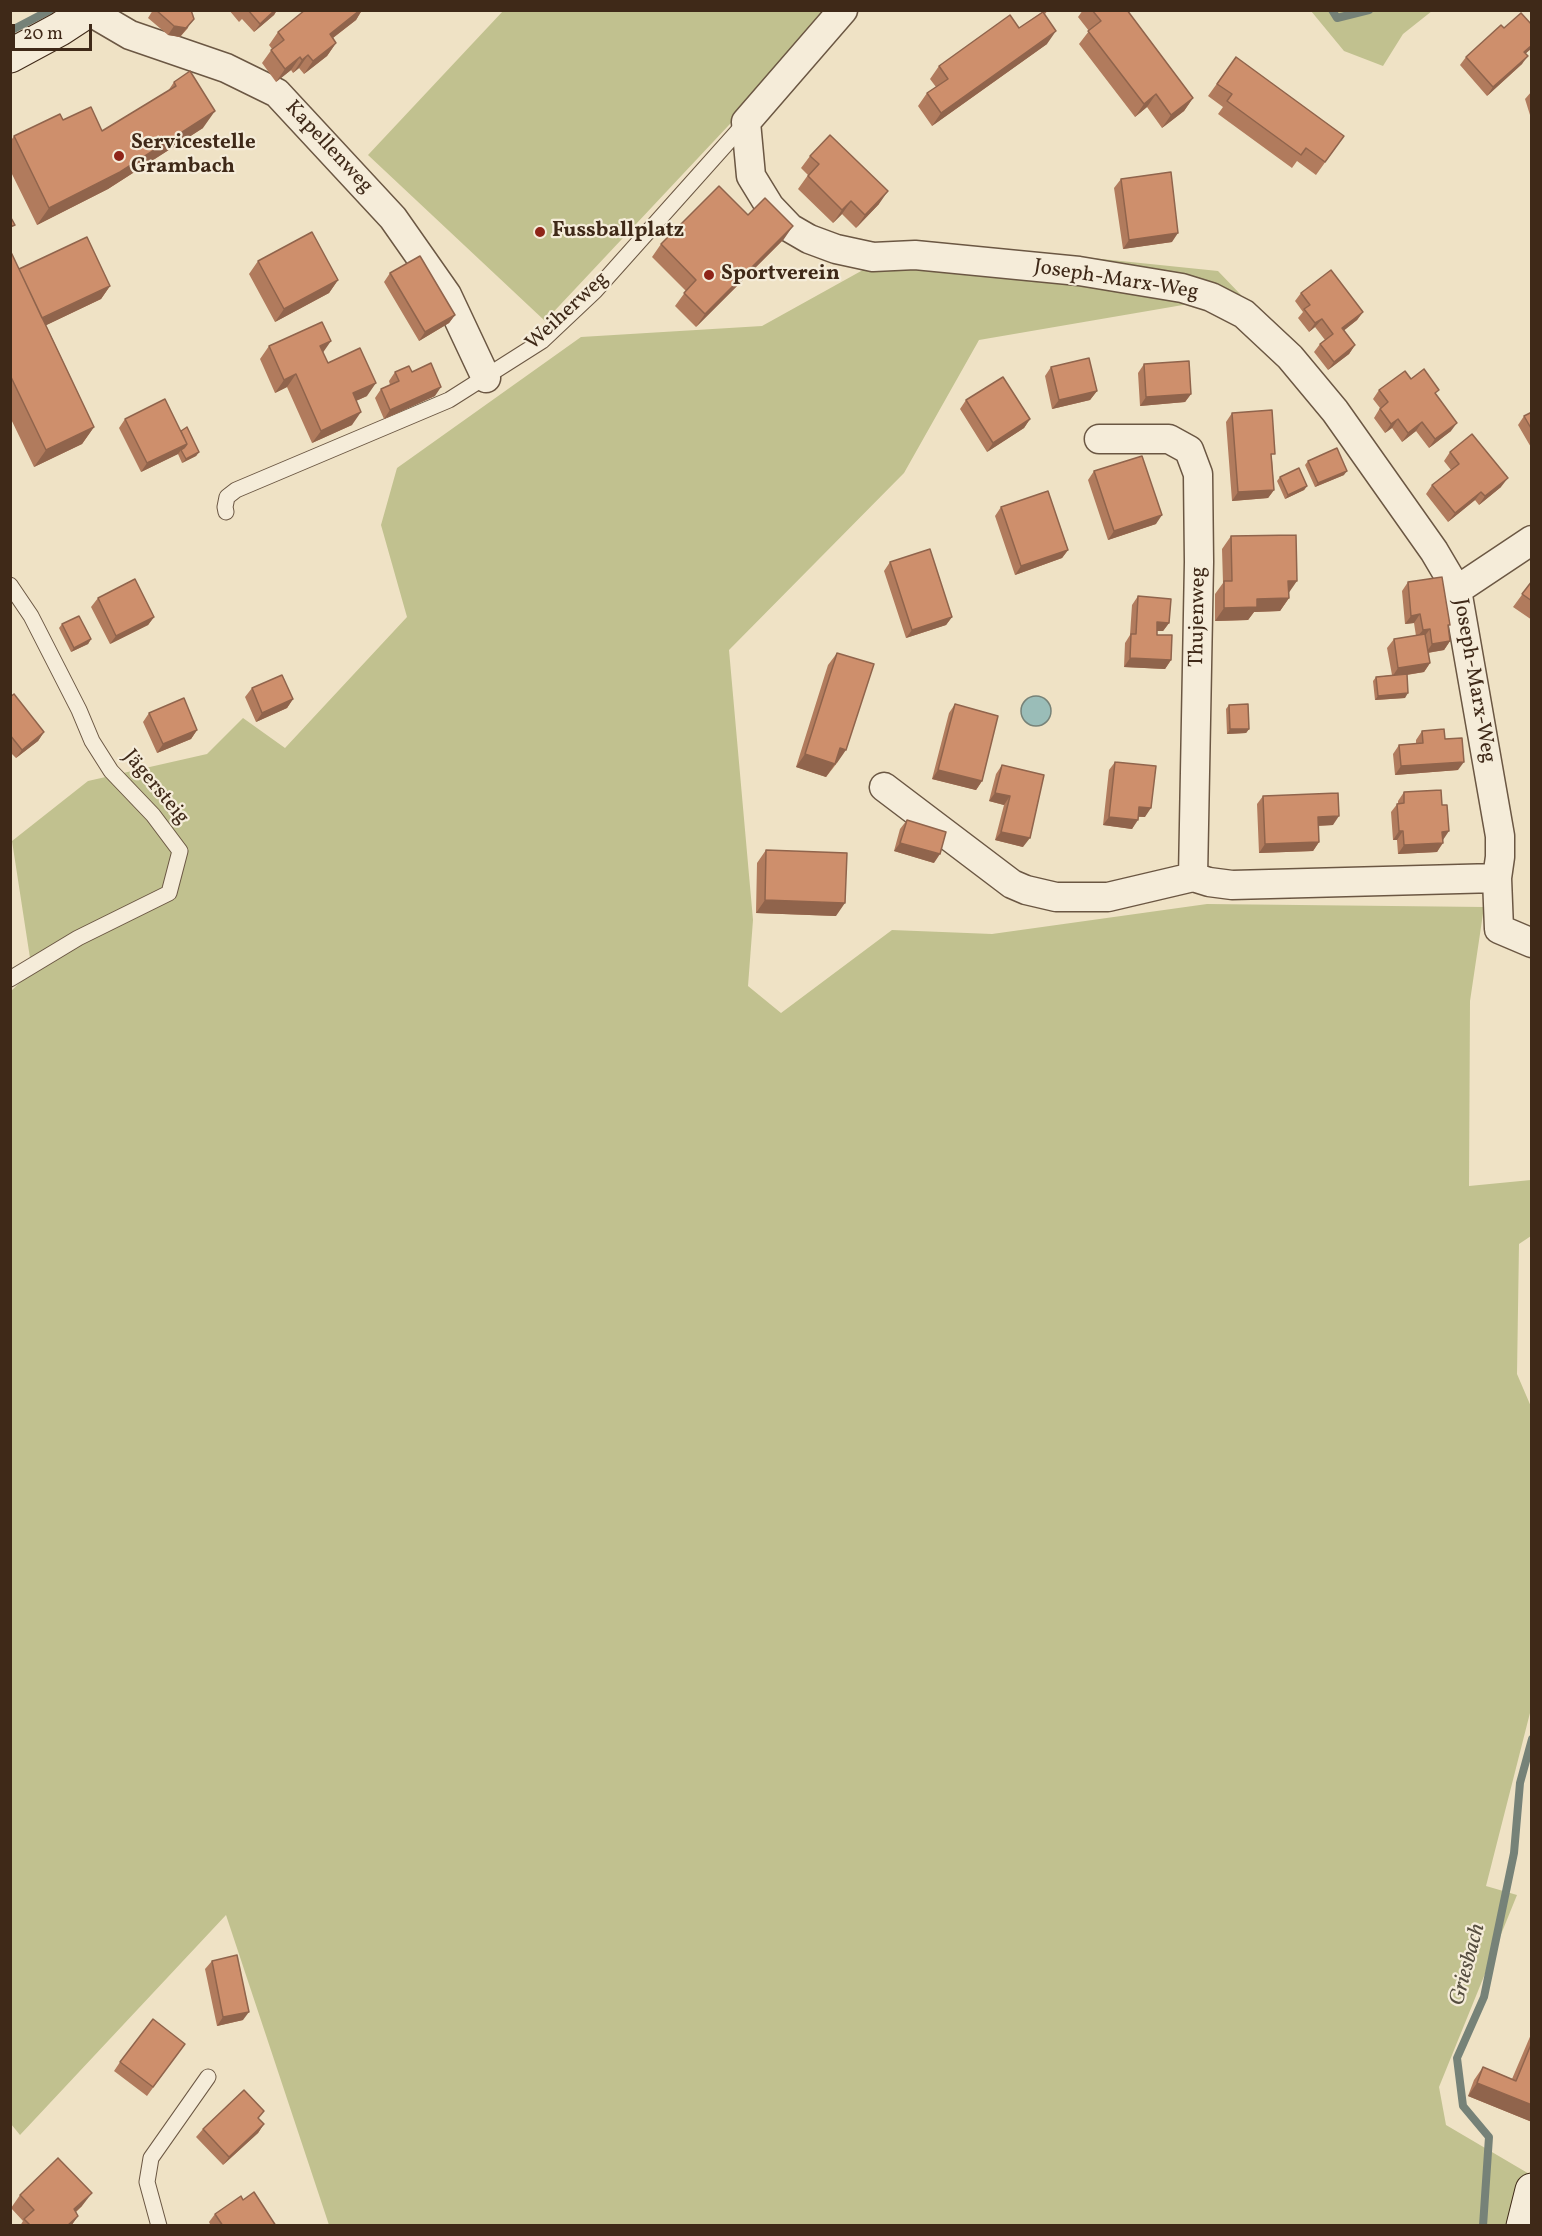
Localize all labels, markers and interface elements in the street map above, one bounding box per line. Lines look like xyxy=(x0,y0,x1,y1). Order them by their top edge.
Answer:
scale bar xyxy=(15,12,94,50)
text: 20 m xyxy=(23,22,63,47)
street label: Kapellenweg xyxy=(279,96,377,200)
place label: Servicestelle Grambach xyxy=(131,131,256,181)
marker: Servicestelle Grambach xyxy=(112,149,126,163)
place label: Fussballplatz xyxy=(552,219,684,245)
marker: Fussballplatz xyxy=(533,225,547,239)
street label: Joseph-Marx-Weg xyxy=(1032,256,1200,306)
place label: Sportverein xyxy=(721,262,840,288)
street label: Weiherweg xyxy=(522,267,614,357)
marker: Sportverein xyxy=(702,268,716,282)
street label: Thujenweg xyxy=(1186,567,1212,667)
street label: Joseph-Marx-Weg xyxy=(1446,597,1500,765)
street label: Jägersteig xyxy=(116,745,194,831)
water label: Griesbach xyxy=(1445,1921,1493,2009)

